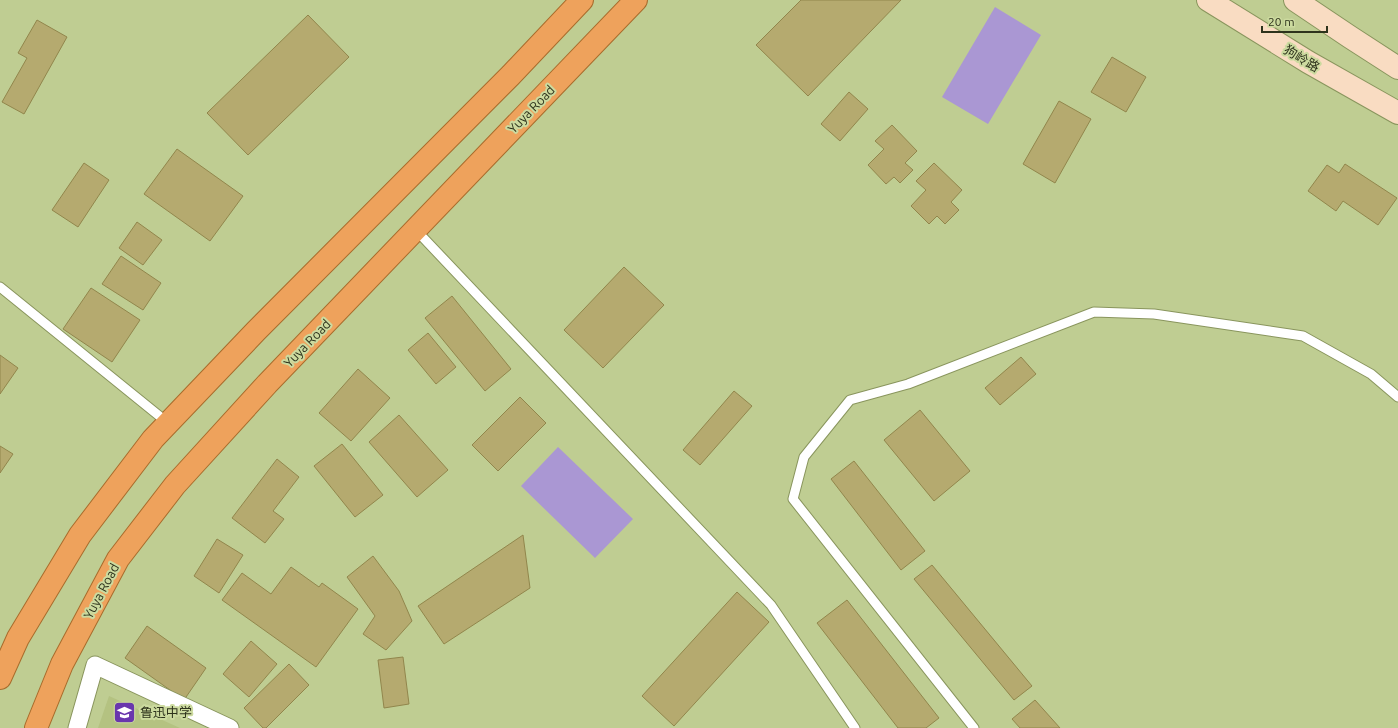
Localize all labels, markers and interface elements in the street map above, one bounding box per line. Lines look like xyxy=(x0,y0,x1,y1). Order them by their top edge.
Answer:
scale bar xyxy=(1262,8,1327,34)
text: 20 m xyxy=(1268,15,1295,28)
street label: 狗岭路 xyxy=(1282,42,1322,74)
street label: Yuya Road xyxy=(505,82,557,136)
street label: Yuya Road xyxy=(281,316,333,370)
street label: Yuya Road xyxy=(81,561,121,621)
school or university icon: 鲁迅中学 xyxy=(111,699,137,725)
place label: 鲁迅中学 xyxy=(140,705,192,719)

